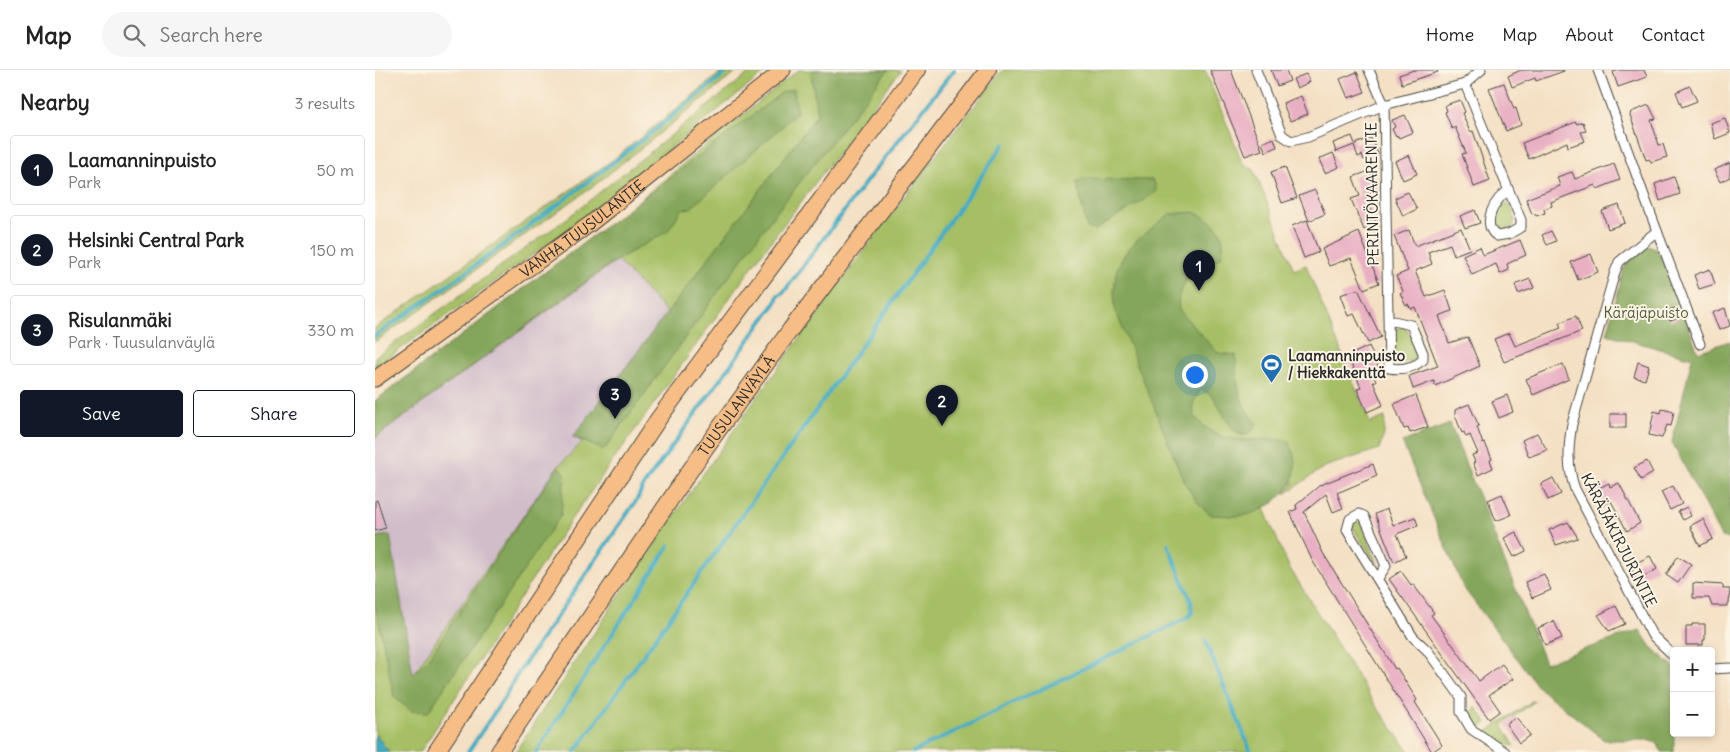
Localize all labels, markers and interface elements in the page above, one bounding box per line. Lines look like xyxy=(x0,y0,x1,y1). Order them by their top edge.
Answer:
search box xyxy=(102,12,452,57)
text: Map xyxy=(25,20,72,50)
icon: search xyxy=(120,21,148,49)
text: Search here xyxy=(160,23,263,47)
text: Home xyxy=(1426,23,1474,46)
text: Map xyxy=(1502,23,1537,46)
text: About xyxy=(1565,23,1613,46)
text: Contact xyxy=(1641,23,1705,46)
text: Nearby xyxy=(20,89,90,116)
text: 3 results xyxy=(295,93,355,113)
street label: PERINTÖKAARENTIE xyxy=(1361,122,1383,266)
text: Laamanninpuisto xyxy=(68,148,217,172)
text: 1 xyxy=(34,160,40,180)
text: 50 m xyxy=(316,160,354,180)
text: Park xyxy=(68,172,101,192)
street label: VANHA TUUSULANTIE xyxy=(516,175,648,281)
text: Helsinki Central Park xyxy=(68,228,244,252)
text: 2 xyxy=(33,240,41,260)
text: 150 m xyxy=(310,240,354,260)
pin: 1 xyxy=(1183,250,1215,291)
text: Park xyxy=(68,252,101,272)
park label: Käräjäpuisto xyxy=(1603,303,1689,322)
text: Risulanmäki xyxy=(68,308,172,332)
text: 3 xyxy=(32,320,42,340)
text: 330 m xyxy=(307,320,354,340)
text: Park · Tuusulanväylä xyxy=(68,332,215,352)
place label: Laamanninpuisto / Hiekkakenttä xyxy=(1288,346,1406,382)
street label: TUUSULANVÄYLÄ xyxy=(694,351,779,459)
sports icon: Laamanninpuisto / Hiekkakenttä xyxy=(1260,352,1284,383)
your location xyxy=(1182,362,1208,388)
pin: 3 xyxy=(599,378,631,419)
pin: 2 xyxy=(926,385,958,426)
button: Save xyxy=(20,390,183,437)
button: Share xyxy=(193,390,355,437)
street label: KÄRÄJÄKIRJURINTIE xyxy=(1577,470,1661,611)
map controls xyxy=(1670,647,1715,737)
button: + xyxy=(1670,647,1715,692)
button: − xyxy=(1670,692,1715,737)

